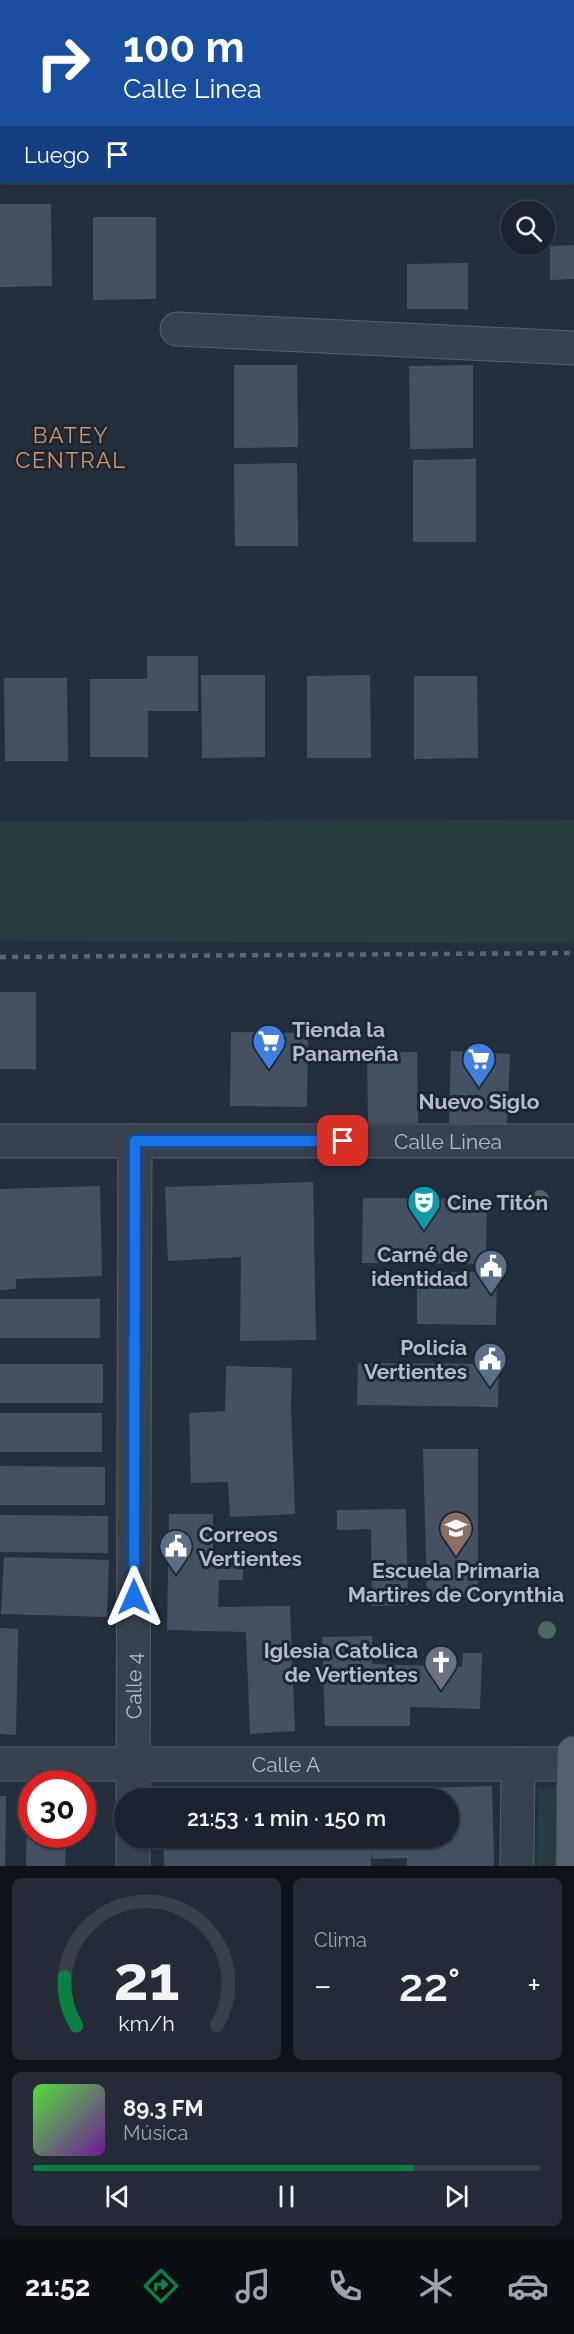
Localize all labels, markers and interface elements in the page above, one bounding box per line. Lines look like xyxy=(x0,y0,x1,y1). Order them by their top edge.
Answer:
text: 100 m xyxy=(123,23,245,72)
icon: right xyxy=(24,24,102,102)
text: Calle Linea xyxy=(123,73,262,104)
icon: arrive xyxy=(101,138,134,171)
text: Luego xyxy=(24,142,89,168)
map controls xyxy=(501,201,555,255)
button: search xyxy=(501,201,555,255)
district label: BATEY CENTRAL xyxy=(15,422,127,473)
place label: Tienda la Panameña xyxy=(292,1017,399,1066)
supermarket icon: Tienda la Panameña xyxy=(251,1023,287,1070)
supermarket icon: Nuevo Siglo xyxy=(461,1041,497,1088)
place label: Nuevo Siglo xyxy=(418,1089,540,1114)
pin xyxy=(317,1115,368,1166)
icon: arrive xyxy=(326,1124,359,1157)
street label: Calle Linea xyxy=(394,1129,502,1154)
theatre icon: Cine Titón xyxy=(406,1184,442,1231)
place label: Cine Titón xyxy=(447,1190,548,1215)
place label: Carné de identidad xyxy=(371,1242,468,1291)
public building icon: Carné de identidad xyxy=(473,1248,509,1295)
place label: Policía Vertientes xyxy=(364,1335,467,1384)
public building icon: Policía Vertientes xyxy=(472,1341,508,1388)
school or university icon: Escuela Primaria Martires de Corynthia xyxy=(438,1510,474,1557)
place label: Correos Vertientes xyxy=(199,1522,302,1571)
public building icon: Correos Vertientes xyxy=(158,1528,194,1575)
place label: Escuela Primaria Martires de Corynthia xyxy=(348,1558,564,1607)
position arrow xyxy=(102,1565,166,1629)
place label: Iglesia Catolica de Vertientes xyxy=(264,1638,418,1687)
church icon: Iglesia Catolica de Vertientes xyxy=(423,1644,459,1691)
street label: Calle 4 xyxy=(121,1653,146,1719)
street label: Calle A xyxy=(252,1752,320,1777)
speed limit sign: 30 xyxy=(18,1770,96,1848)
text: 21:53 · 1 min · 150 m xyxy=(187,1805,386,1831)
text: Clima xyxy=(314,1928,367,1952)
text: 21 xyxy=(113,1941,180,2015)
text: 22° xyxy=(399,1959,460,2012)
text: − xyxy=(314,1966,332,2005)
text: + xyxy=(527,1966,541,2005)
text: km/h xyxy=(118,2011,175,2036)
text: 89.3 FM xyxy=(123,2095,203,2121)
text: Música xyxy=(123,2121,188,2145)
icon: previous xyxy=(101,2180,134,2213)
icon: pause xyxy=(270,2180,303,2213)
icon: next xyxy=(440,2180,473,2213)
icon: directions xyxy=(140,2265,182,2307)
icon: music xyxy=(232,2265,274,2307)
icon: phone xyxy=(324,2265,366,2307)
icon: climate xyxy=(415,2265,457,2307)
icon: car xyxy=(507,2265,549,2307)
text: 21:52 xyxy=(25,2271,90,2302)

